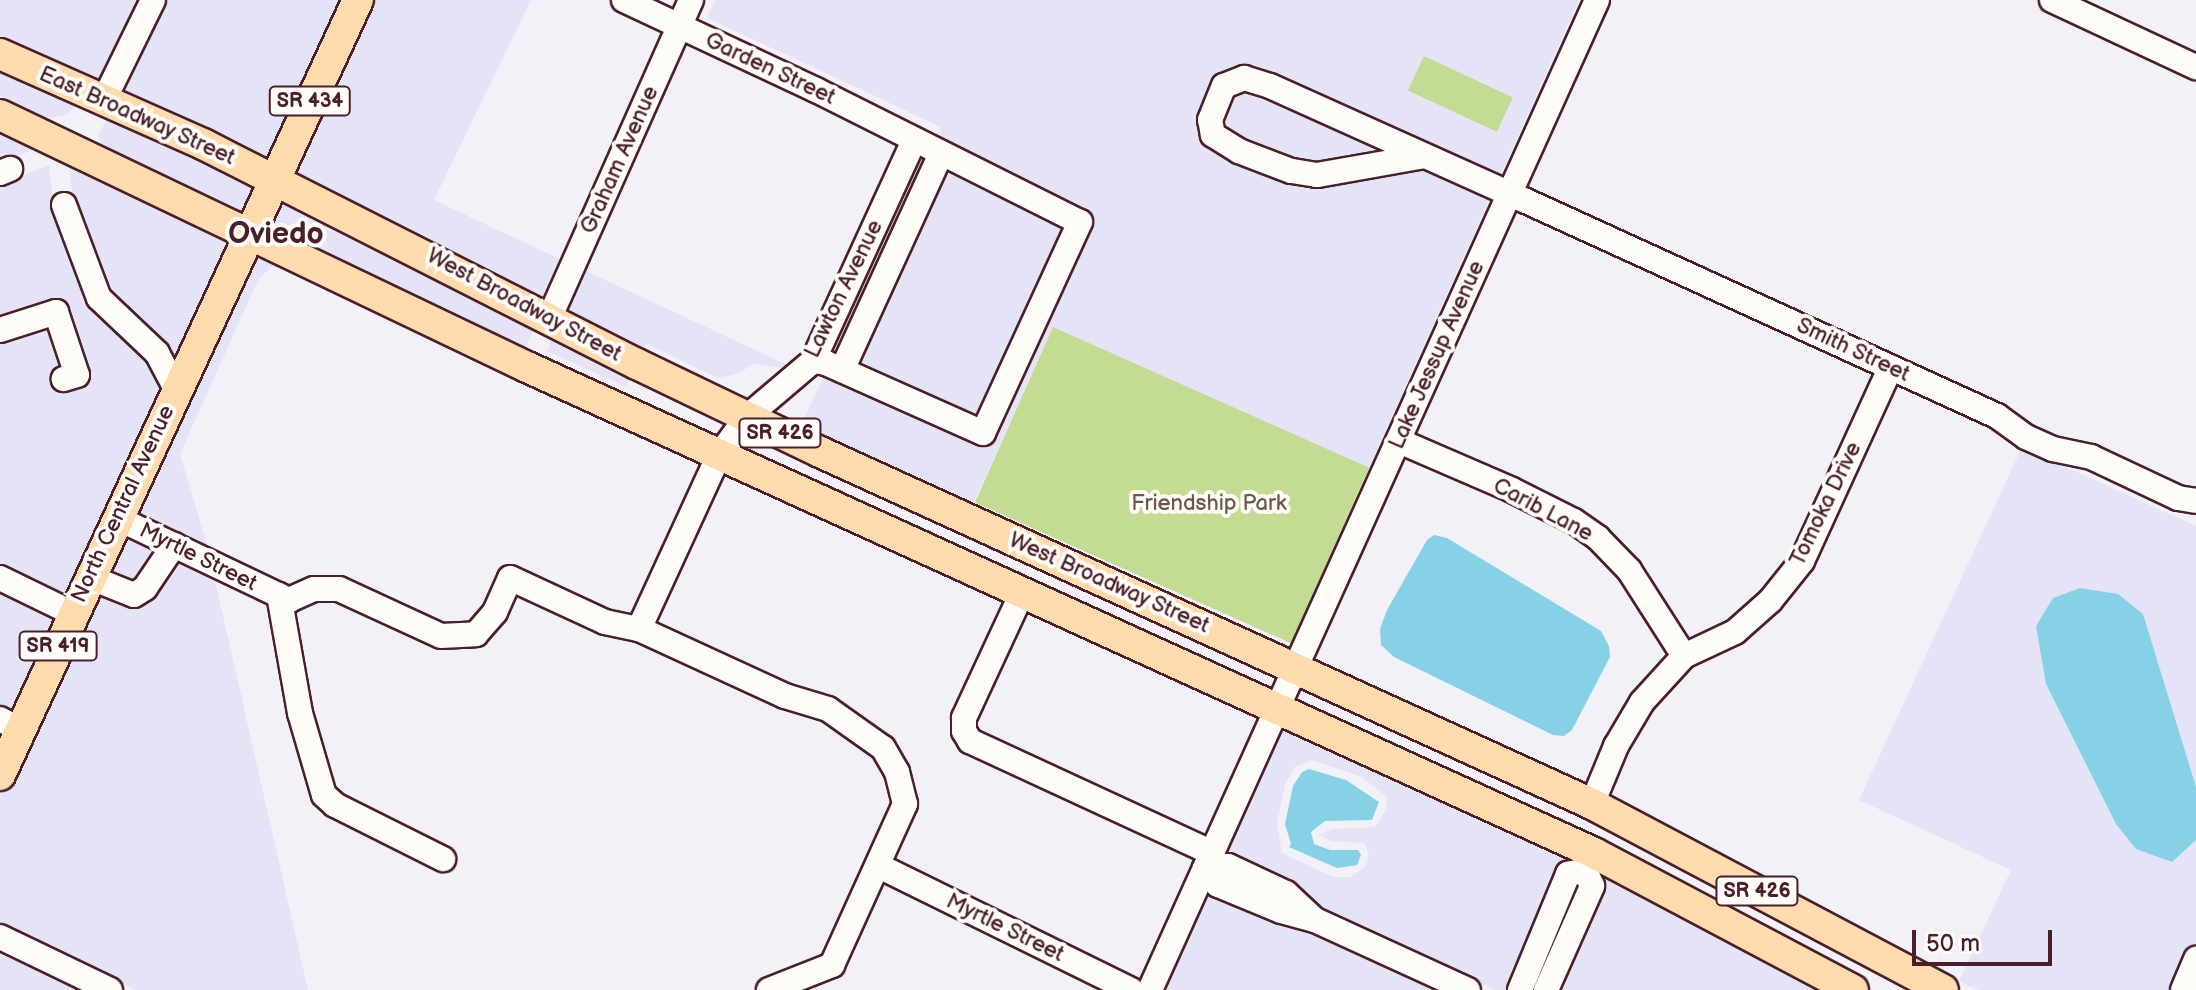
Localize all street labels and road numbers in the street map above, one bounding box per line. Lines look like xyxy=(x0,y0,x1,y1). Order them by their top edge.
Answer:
street label: Garden Street xyxy=(701,27,839,111)
street label: East Broadway Street xyxy=(34,61,240,171)
street label: Graham Avenue xyxy=(576,82,664,238)
road number: SR 434 xyxy=(268,85,352,117)
street label: Lawton Avenue xyxy=(799,216,889,362)
street label: West Broadway Street xyxy=(422,242,626,368)
street label: Lake Jessup Avenue xyxy=(1383,256,1491,454)
street label: Smith Street xyxy=(1792,312,1914,388)
street label: North Central Avenue xyxy=(66,401,180,607)
road number: SR 426 xyxy=(738,417,822,449)
street label: Tomoka Drive xyxy=(1785,438,1867,570)
street label: Carib Lane xyxy=(1489,473,1597,547)
street label: Myrtle Street xyxy=(135,517,261,597)
street label: West Broadway Street xyxy=(1004,527,1214,639)
road number: SR 419 xyxy=(18,630,98,662)
road number: SR 426 xyxy=(1715,875,1799,907)
street label: Myrtle Street xyxy=(942,888,1068,968)

